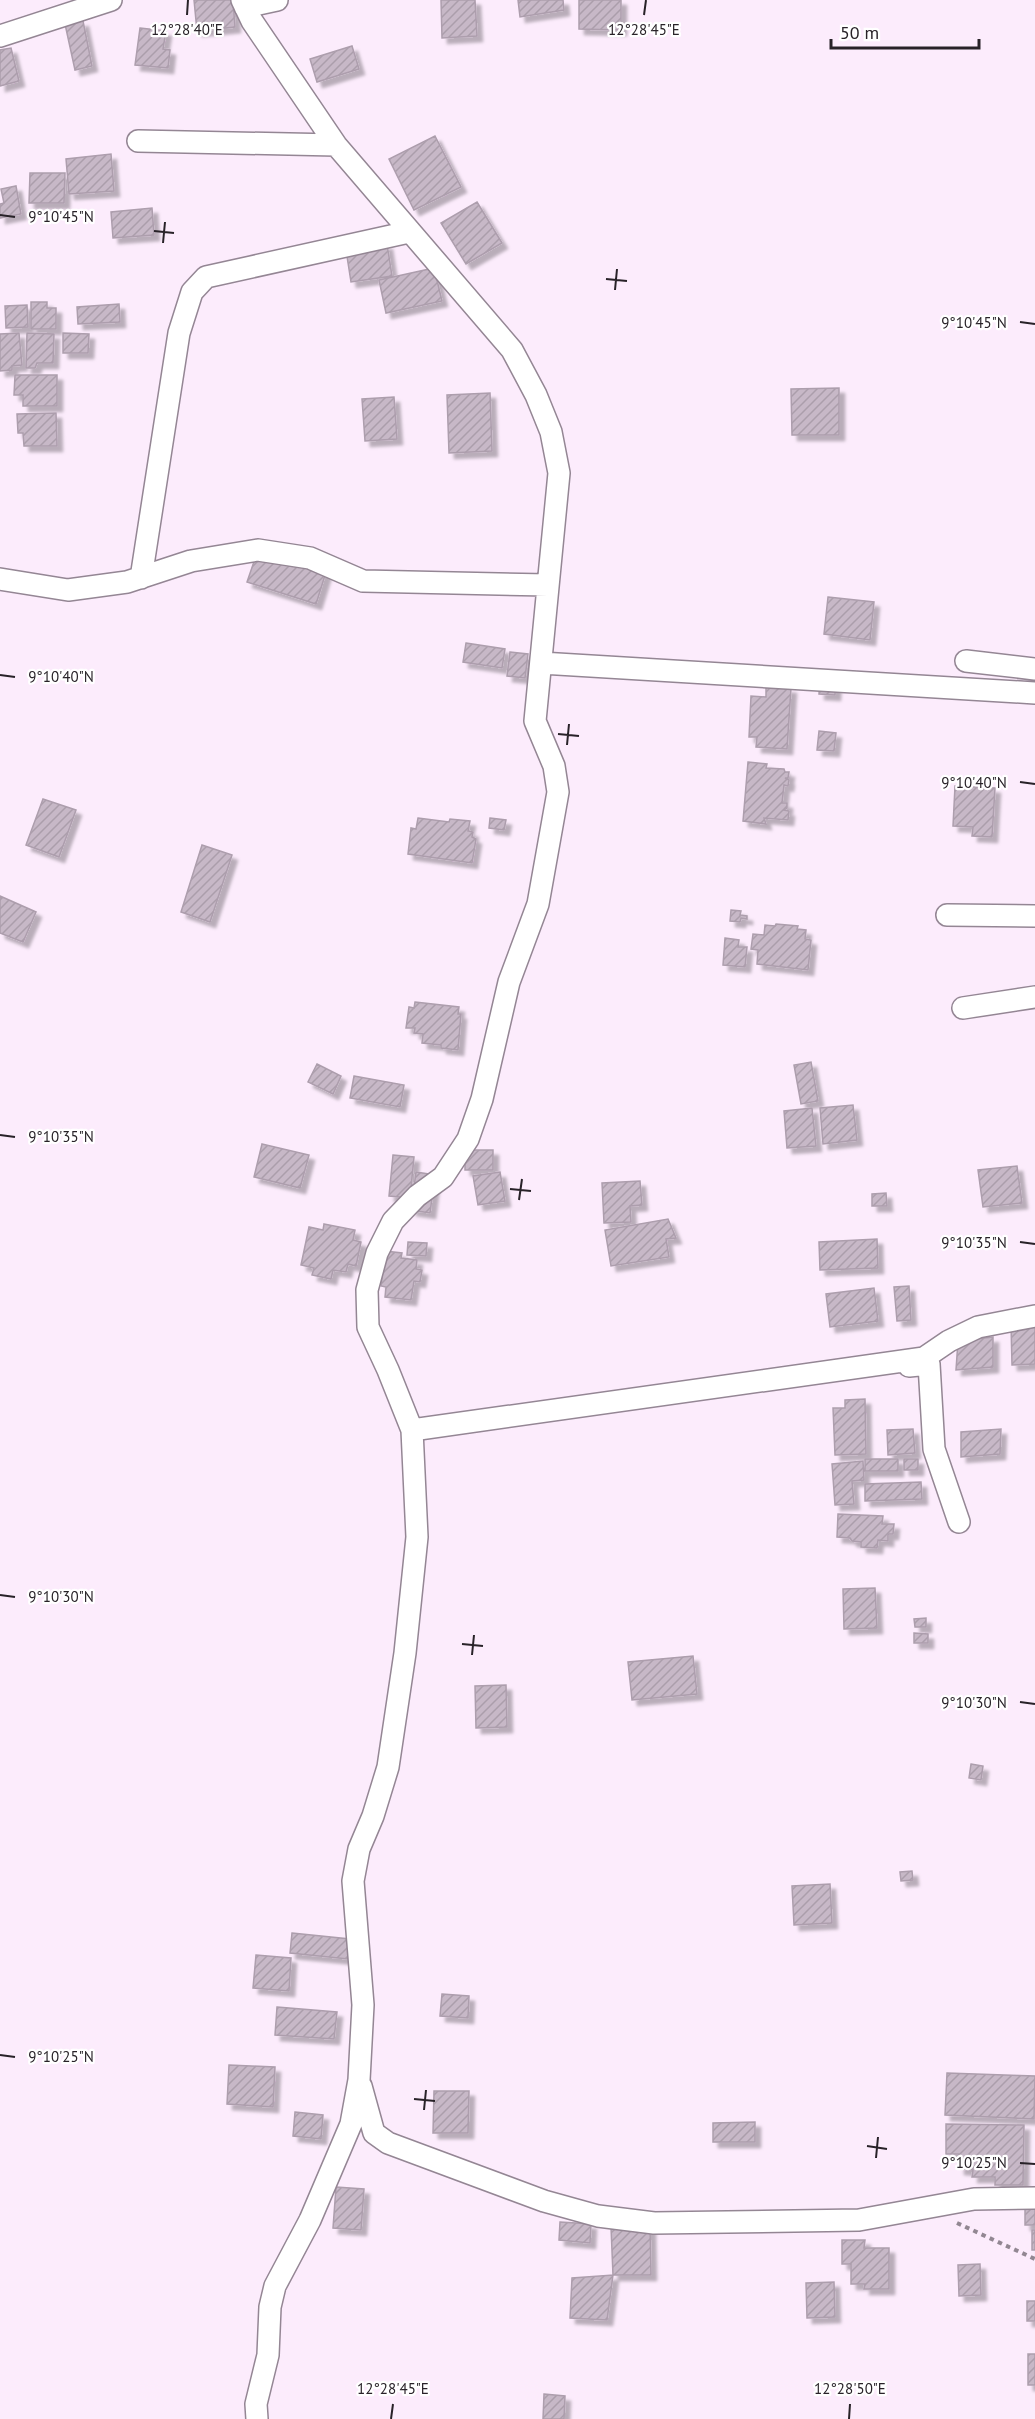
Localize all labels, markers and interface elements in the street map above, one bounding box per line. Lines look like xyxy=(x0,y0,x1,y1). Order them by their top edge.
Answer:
scale bar xyxy=(831,12,980,50)
text: 12°28'40"E xyxy=(151,20,223,39)
text: 12°28'45"E xyxy=(608,20,680,39)
text: 50 m xyxy=(840,21,879,44)
text: 9°10'45"N xyxy=(28,207,94,226)
text: 9°10'45"N xyxy=(941,313,1007,332)
text: 9°10'40"N xyxy=(28,667,94,686)
text: 9°10'40"N xyxy=(941,773,1007,792)
text: 9°10'35"N xyxy=(28,1127,94,1146)
text: 9°10'35"N xyxy=(941,1233,1007,1252)
text: 9°10'30"N xyxy=(28,1587,94,1606)
text: 9°10'30"N xyxy=(941,1693,1007,1712)
text: 9°10'25"N xyxy=(28,2047,94,2066)
text: 9°10'25"N xyxy=(941,2153,1007,2172)
text: 12°28'45"E xyxy=(357,2379,429,2398)
text: 12°28'50"E xyxy=(814,2379,886,2398)

